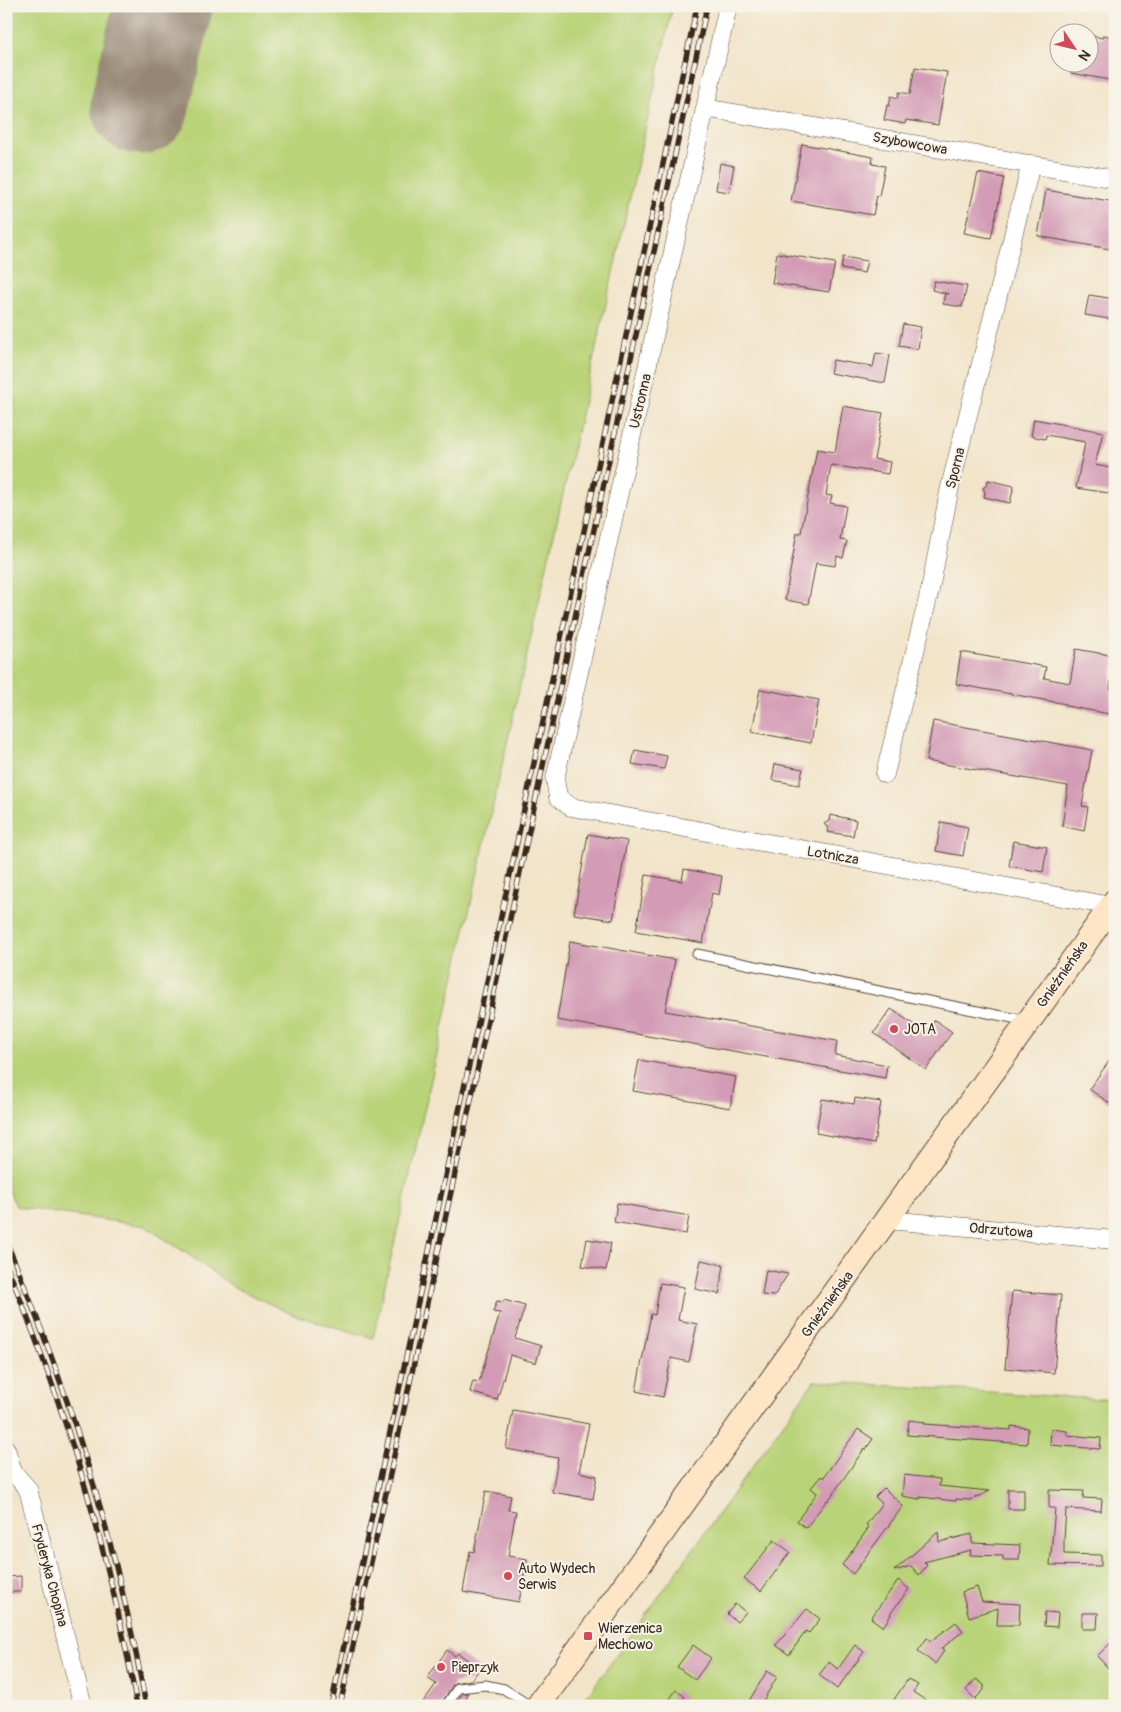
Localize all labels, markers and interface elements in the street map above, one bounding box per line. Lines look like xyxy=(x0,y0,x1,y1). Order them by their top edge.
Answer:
north arrow xyxy=(1048,22,1098,72)
text: N xyxy=(1075,46,1094,64)
street label: Szybowcowa xyxy=(871,129,949,158)
street label: Ustronna xyxy=(626,372,655,430)
street label: Sporna xyxy=(942,446,969,490)
street label: Lotnicza xyxy=(806,843,860,868)
street label: Gnieźnieńska xyxy=(1033,938,1092,1011)
place label: JOTA xyxy=(904,1021,936,1038)
marker: JOTA xyxy=(888,1023,900,1035)
street label: Odrzutowa xyxy=(968,1219,1034,1242)
street label: Gnieźnieńska xyxy=(798,1268,857,1341)
street label: Fryderyka Chopina xyxy=(28,1522,71,1628)
place label: Auto Wydech Serwis xyxy=(518,1560,595,1593)
marker: Auto Wydech Serwis xyxy=(502,1570,514,1582)
place label: Wierzenica Mechowo xyxy=(598,1620,662,1653)
marker: Wierzenica Mechowo xyxy=(582,1630,594,1642)
place label: Pieprzyk xyxy=(451,1659,499,1676)
marker: Pieprzyk xyxy=(435,1661,447,1673)

